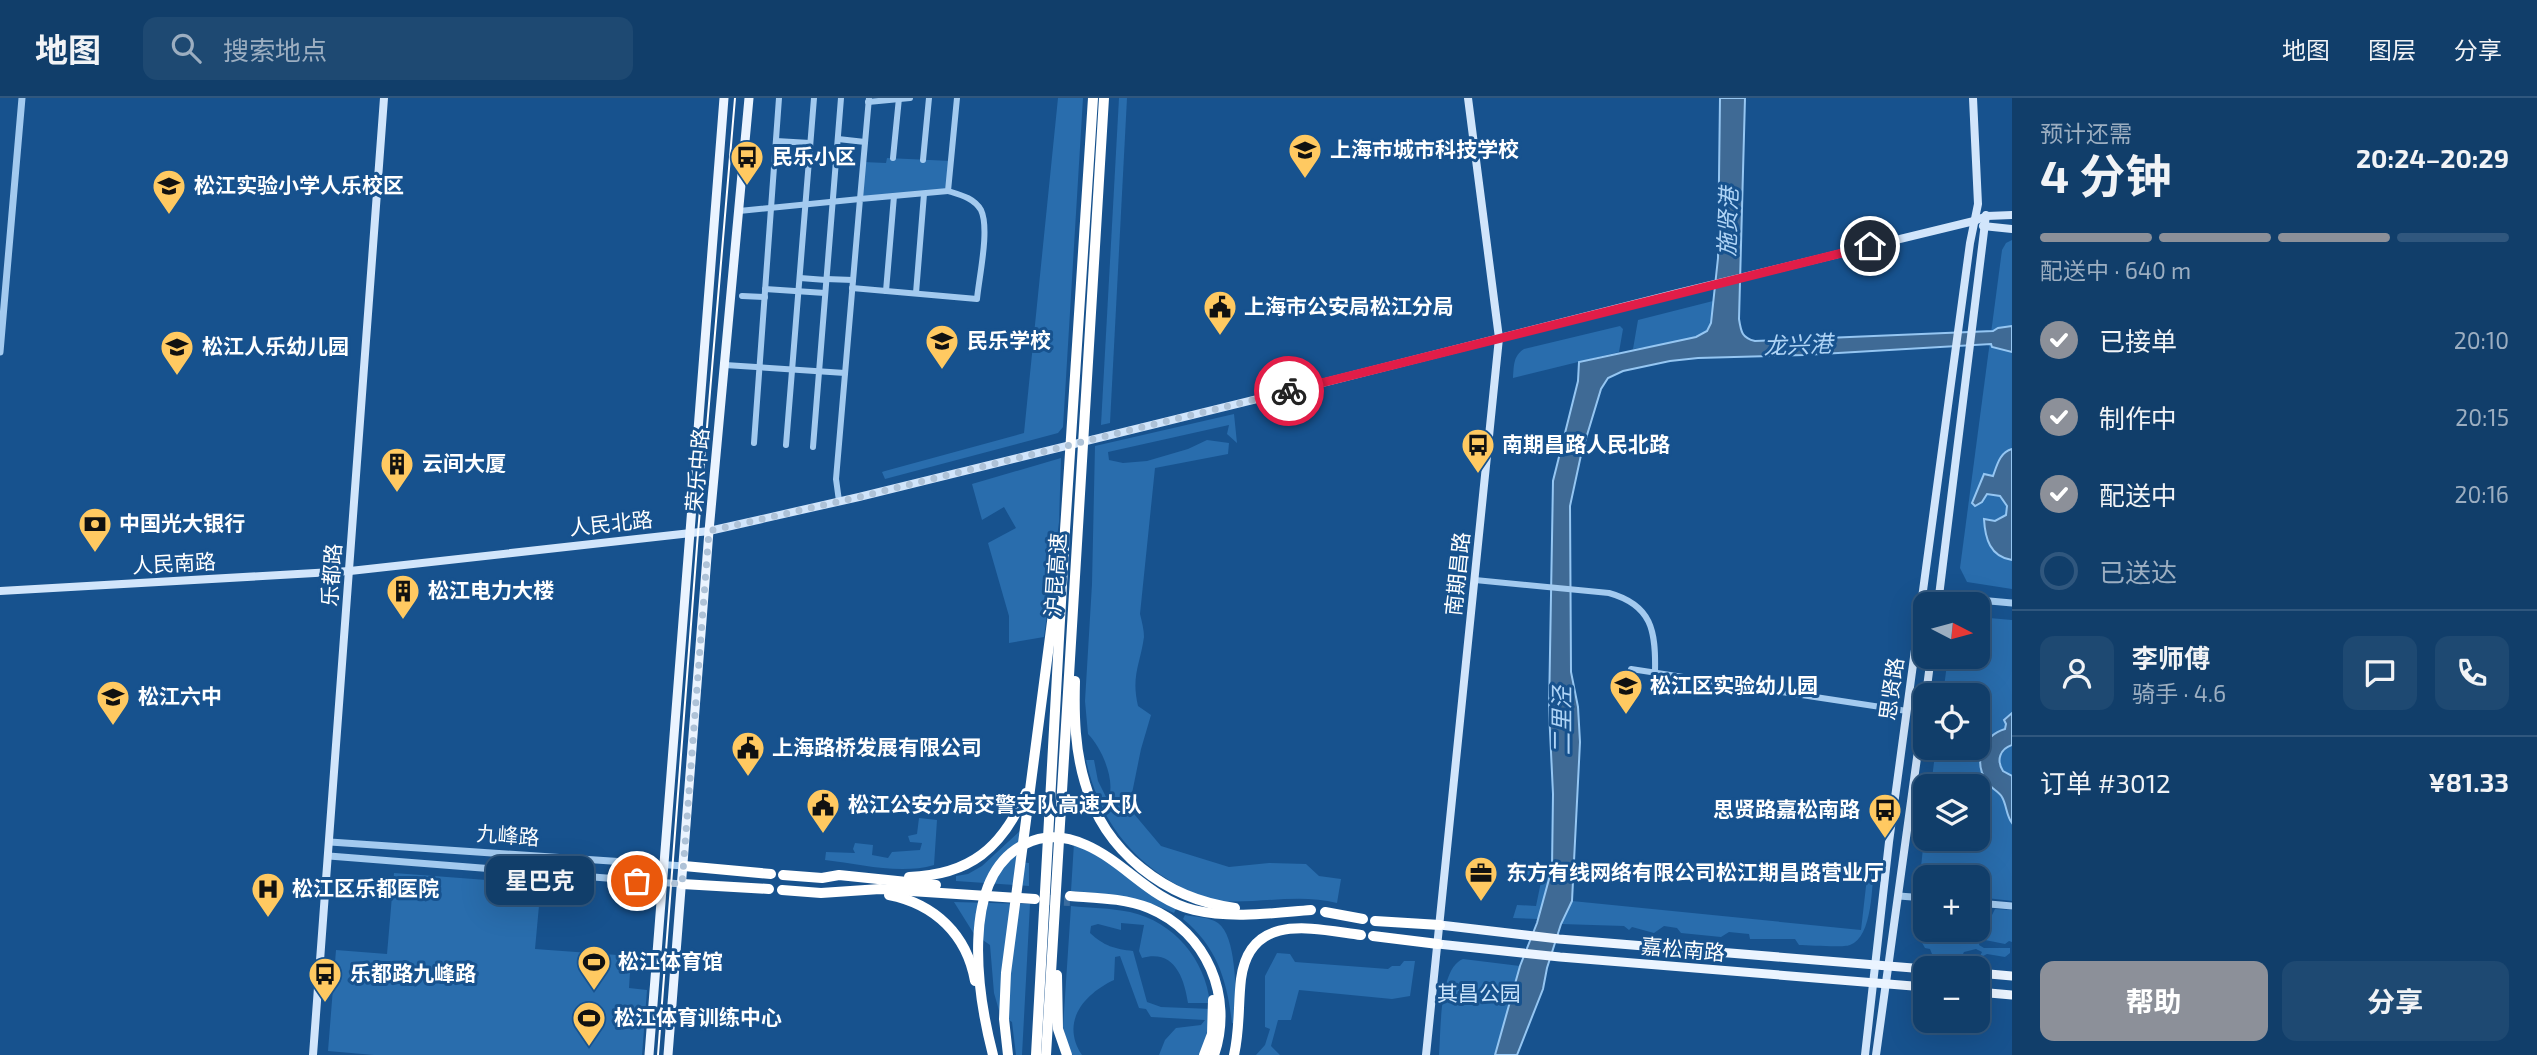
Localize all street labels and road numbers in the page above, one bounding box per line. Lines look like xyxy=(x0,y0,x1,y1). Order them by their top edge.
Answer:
street label: 荣乐中路 xyxy=(680,427,713,513)
street label: 人民北路 xyxy=(568,506,654,539)
street label: 南期昌路 xyxy=(1440,531,1473,617)
street label: 沪昆高速 xyxy=(1039,532,1070,618)
street label: 乐都路 xyxy=(316,543,345,607)
street label: 人民南路 xyxy=(131,548,217,577)
street label: 思贤路 xyxy=(1874,656,1907,722)
street label: 九峰路 xyxy=(476,820,540,849)
street label: 嘉松南路 xyxy=(1640,932,1726,965)

